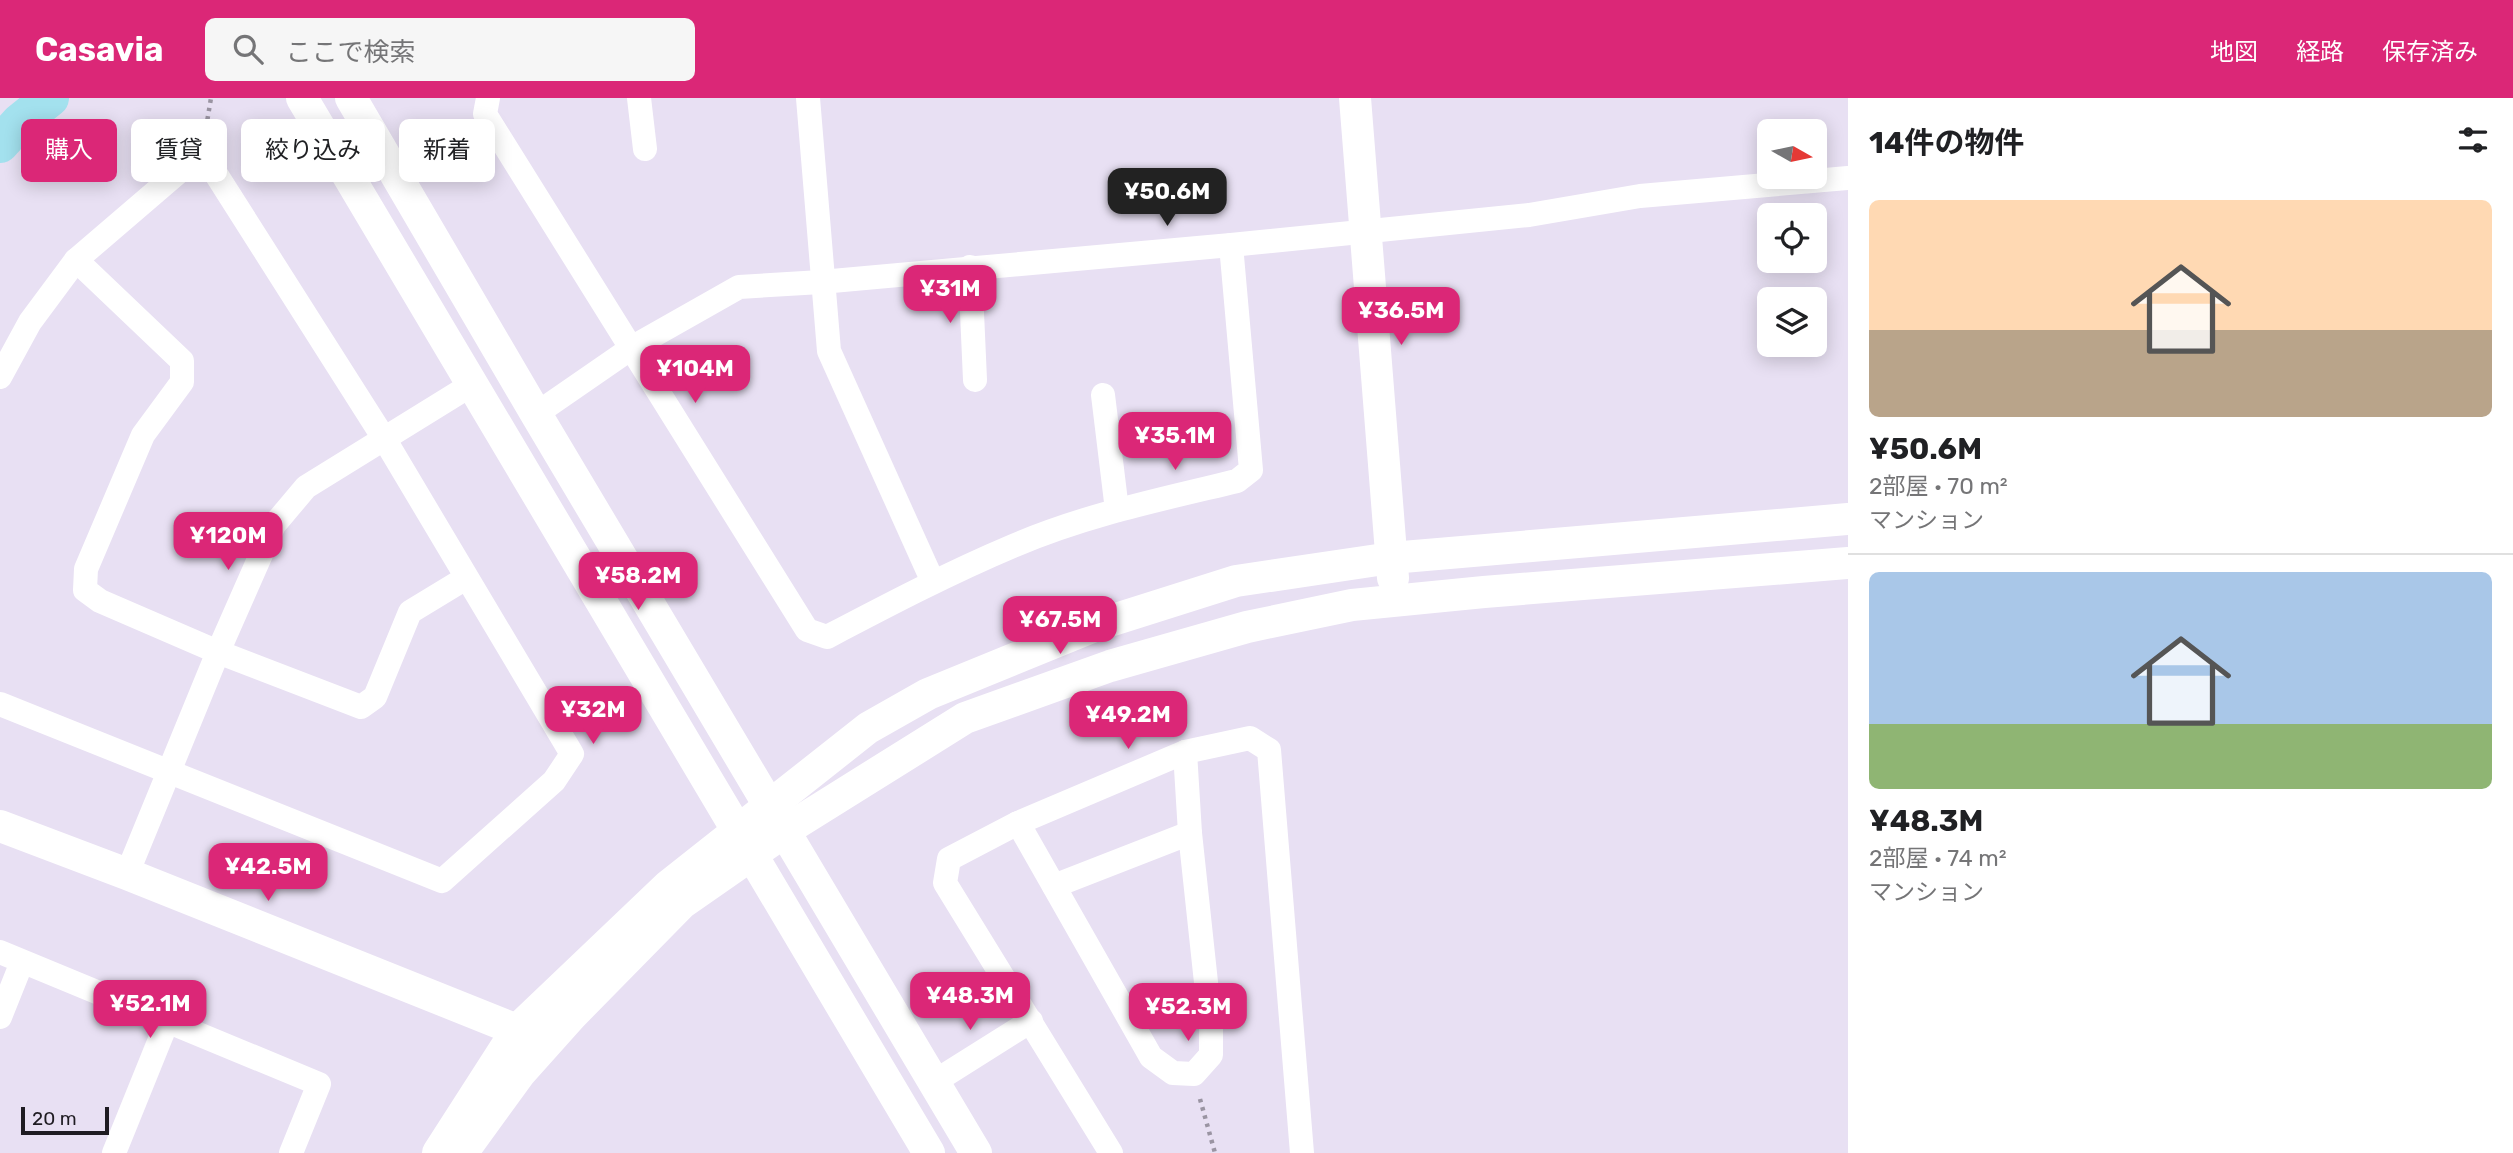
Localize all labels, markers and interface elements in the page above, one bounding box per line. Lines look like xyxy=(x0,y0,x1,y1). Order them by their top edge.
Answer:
search box xyxy=(205,18,695,81)
text: Casavia xyxy=(35,30,163,69)
icon: search xyxy=(229,30,267,68)
text: ここで検索 xyxy=(285,37,415,68)
text: 地図 xyxy=(2210,38,2258,66)
text: 経路 xyxy=(2296,38,2344,66)
text: 保存済み xyxy=(2382,38,2478,66)
chip: 購入 xyxy=(21,119,117,182)
chip: 賃貸 xyxy=(131,119,227,182)
chip: 絞り込み xyxy=(241,119,385,182)
chip: 新着 xyxy=(399,119,495,182)
north arrow xyxy=(1757,119,1827,189)
map controls xyxy=(1757,119,1827,357)
icon: filters xyxy=(2454,121,2492,159)
text: 14件の物件 xyxy=(1869,125,2024,161)
pin: ¥50.6M xyxy=(1110,169,1224,228)
text: ¥50.6M xyxy=(1124,177,1210,205)
button: locate xyxy=(1757,203,1827,273)
icon: home xyxy=(2118,246,2244,372)
pin: ¥31M xyxy=(909,266,991,325)
text: ¥31M xyxy=(919,274,981,302)
button: layers xyxy=(1757,287,1827,357)
pin: ¥36.5M xyxy=(1344,288,1458,347)
text: ¥36.5M xyxy=(1358,296,1444,324)
pin: ¥104M xyxy=(646,345,744,405)
text: ¥104M xyxy=(656,354,734,382)
pin: ¥35.1M xyxy=(1118,412,1232,472)
text: ¥35.1M xyxy=(1134,421,1216,449)
text: ¥50.6M xyxy=(1869,431,1982,467)
text: 2部屋 · 70 m² xyxy=(1869,472,2008,500)
text: マンション xyxy=(1869,506,1984,534)
pin: ¥120M xyxy=(179,512,277,572)
text: ¥120M xyxy=(190,521,266,549)
pin: ¥58.2M xyxy=(581,552,695,612)
text: ¥58.2M xyxy=(595,561,681,589)
pin: ¥67.5M xyxy=(1003,596,1117,656)
text: ¥67.5M xyxy=(1019,605,1101,633)
icon: home xyxy=(2118,618,2244,744)
pin: ¥32M xyxy=(552,686,634,746)
pin: ¥49.2M xyxy=(1071,692,1185,751)
text: ¥32M xyxy=(561,695,626,723)
text: ¥49.2M xyxy=(1085,700,1171,728)
text: ¥48.3M xyxy=(1869,803,1983,839)
pin: ¥42.5M xyxy=(211,844,325,903)
text: 2部屋 · 74 m² xyxy=(1869,844,2007,872)
text: ¥42.5M xyxy=(225,852,311,880)
text: マンション xyxy=(1869,878,1984,906)
pin: ¥48.3M xyxy=(913,972,1027,1032)
pin: ¥52.1M xyxy=(93,981,207,1040)
text: ¥48.3M xyxy=(926,981,1014,1009)
pin: ¥52.3M xyxy=(1131,984,1245,1043)
text: ¥52.1M xyxy=(109,989,191,1017)
text: ¥52.3M xyxy=(1145,992,1231,1020)
scale bar xyxy=(21,1104,108,1136)
text: 20 m xyxy=(32,1107,77,1130)

